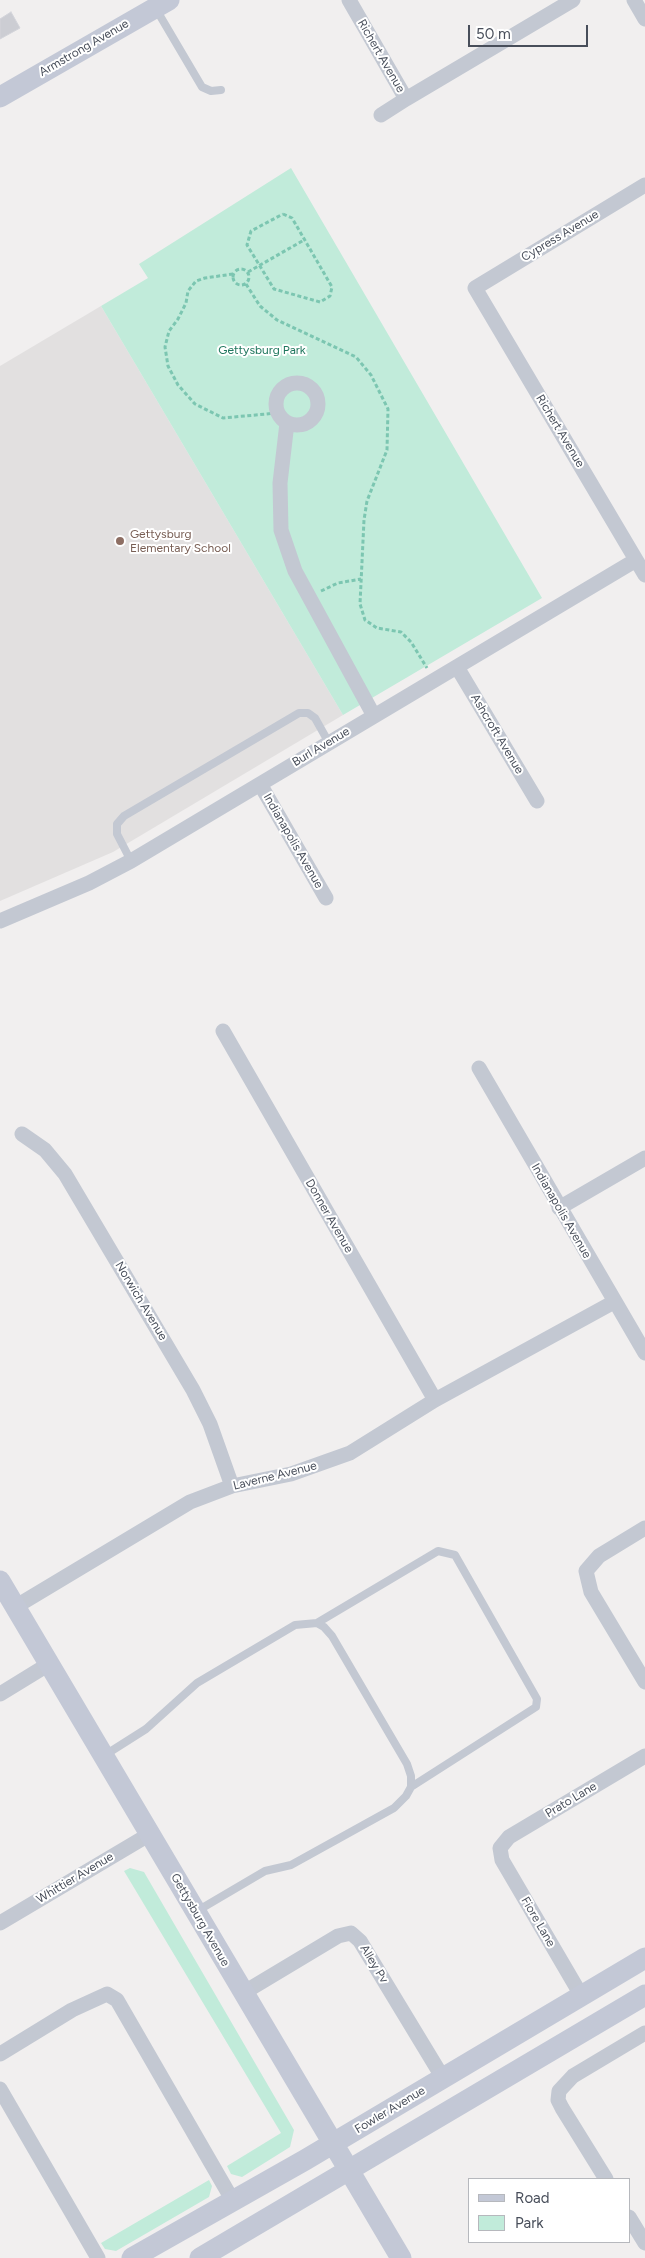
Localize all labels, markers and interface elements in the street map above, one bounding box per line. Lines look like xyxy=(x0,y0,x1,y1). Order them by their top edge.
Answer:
scale bar xyxy=(470,15,590,47)
street label: Armstrong Avenue xyxy=(37,17,131,79)
street label: Richert Avenue xyxy=(354,17,408,95)
text: 50 m xyxy=(476,25,511,43)
street label: Cypress Avenue xyxy=(519,207,601,265)
park label: Gettysburg Park xyxy=(218,343,306,357)
street label: Richert Avenue xyxy=(533,392,587,470)
place label: Gettysburg Elementary School xyxy=(130,527,231,555)
marker: Gettysburg Elementary School xyxy=(114,535,126,547)
street label: Ashcroft Avenue xyxy=(468,692,526,776)
street label: Burl Avenue xyxy=(290,724,352,770)
street label: Indianapolis Avenue xyxy=(260,791,326,891)
street label: Indianapolis Avenue xyxy=(528,1161,594,1261)
street label: Donner Avenue xyxy=(302,1177,356,1255)
street label: Norwich Avenue xyxy=(112,1259,170,1343)
street label: Laverne Avenue xyxy=(232,1459,318,1493)
street label: Prato Lane xyxy=(543,1779,599,1821)
street label: Whittier Avenue xyxy=(34,1849,116,1907)
street label: Gettysburg Avenue xyxy=(168,1871,232,1969)
street label: Fiore Lane xyxy=(518,1894,558,1950)
street label: Alley Pv xyxy=(357,1942,391,1986)
street label: Fowler Avenue xyxy=(352,2083,428,2137)
legend xyxy=(468,2178,630,2243)
text: Road xyxy=(515,2189,550,2207)
text: Park xyxy=(515,2214,544,2232)

